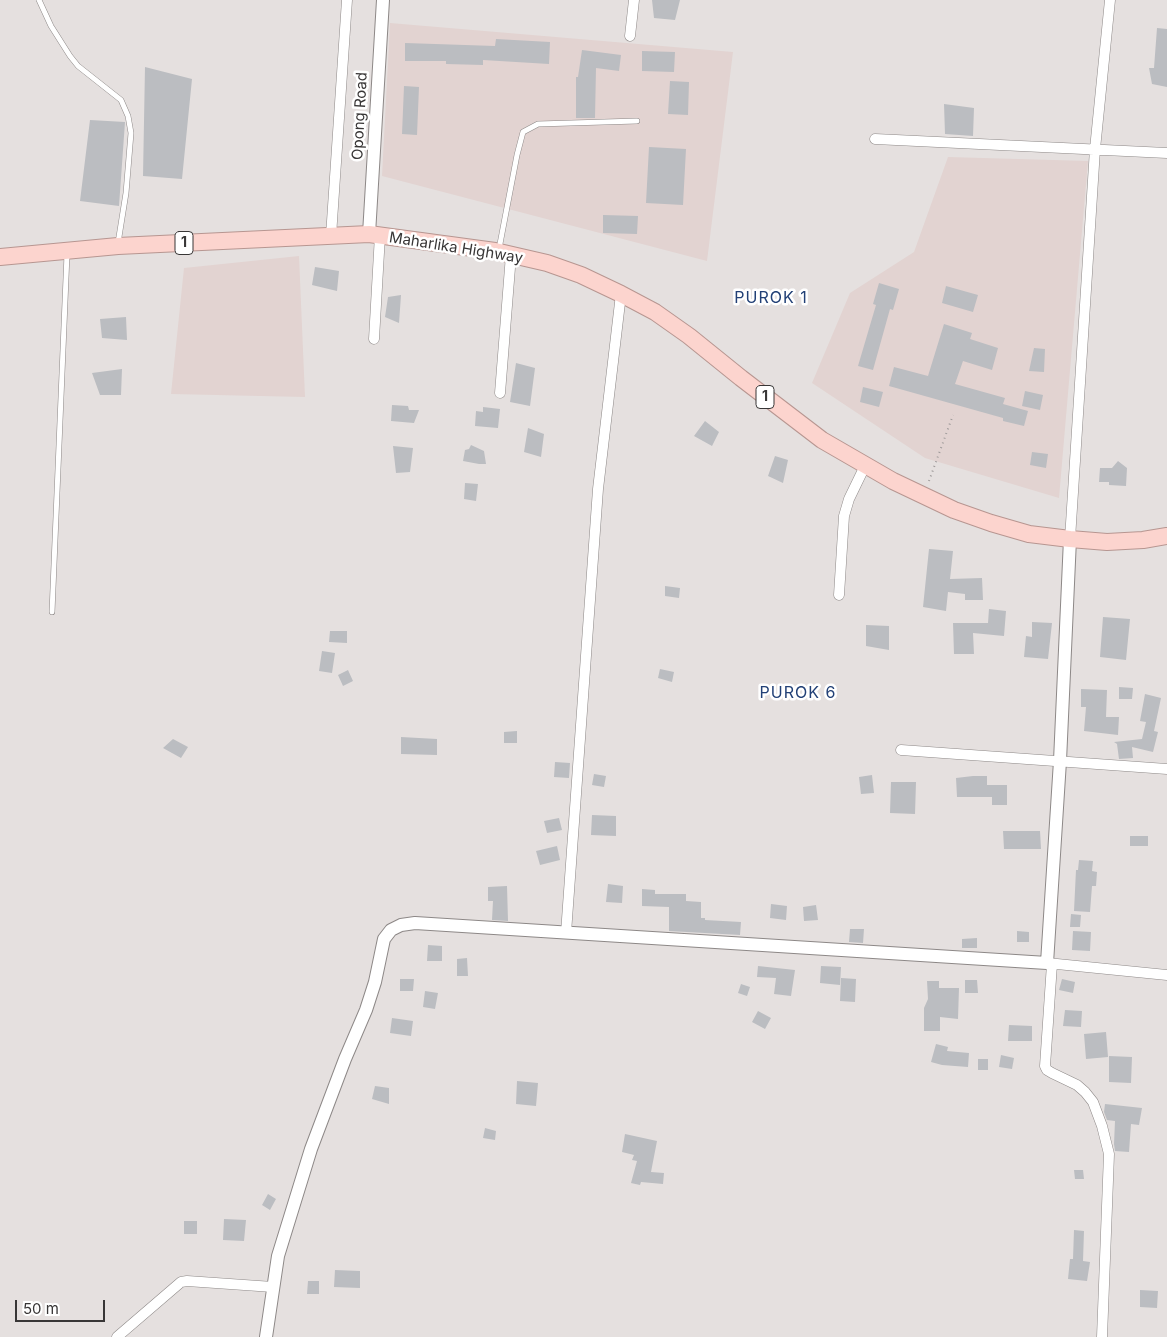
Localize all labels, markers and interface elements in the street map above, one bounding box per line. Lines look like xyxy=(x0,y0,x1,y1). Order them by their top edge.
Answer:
street label: Opong Road xyxy=(349,72,371,160)
street label: Maharlika Highway xyxy=(388,229,524,267)
road number: 1 xyxy=(175,232,193,254)
district label: PUROK 1 xyxy=(733,288,809,308)
road number: 1 xyxy=(756,386,774,408)
district label: PUROK 6 xyxy=(759,683,837,703)
scale bar xyxy=(18,1290,108,1322)
text: 50 m xyxy=(23,1299,59,1318)

